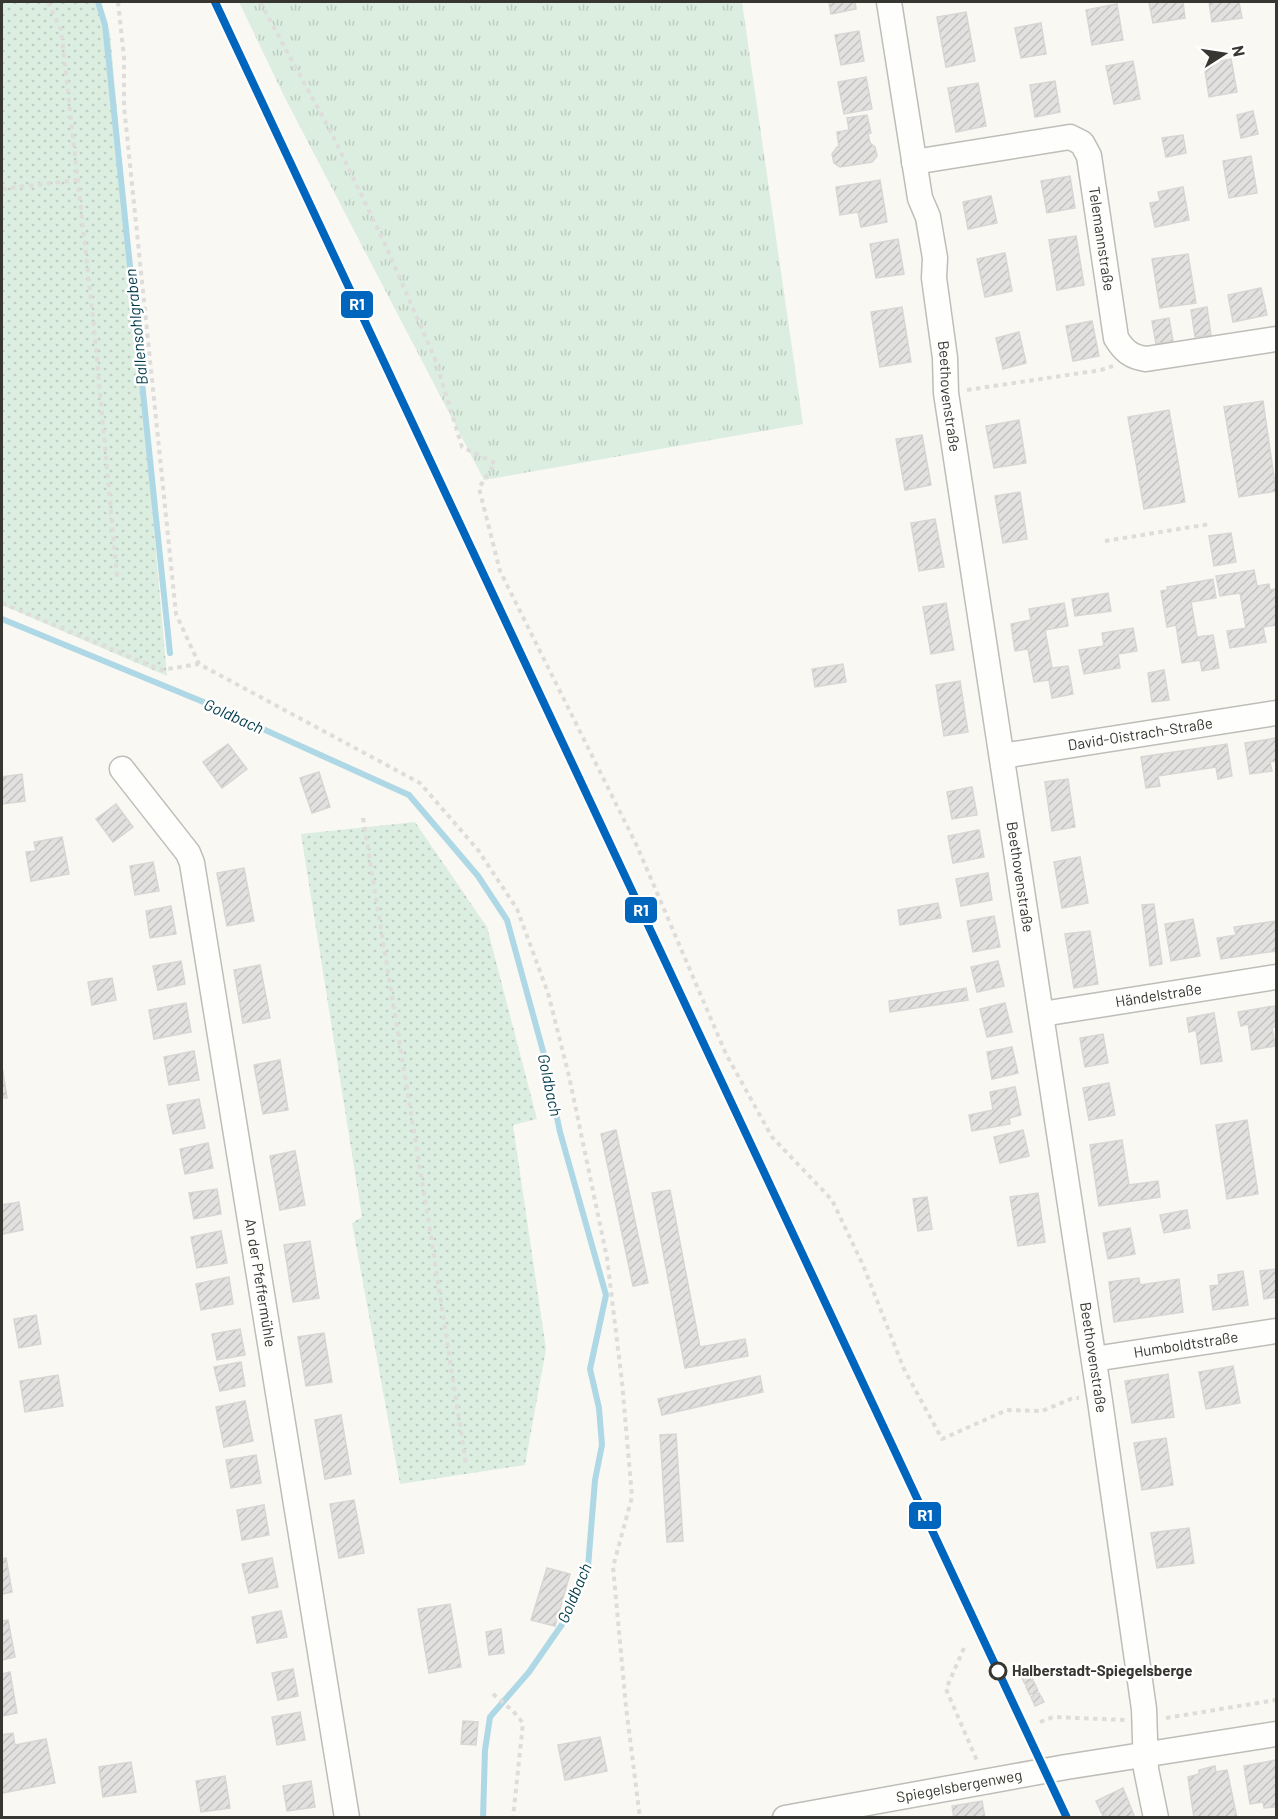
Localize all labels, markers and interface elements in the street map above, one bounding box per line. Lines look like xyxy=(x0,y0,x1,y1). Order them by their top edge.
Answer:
north arrow xyxy=(1194,24,1254,84)
text: N xyxy=(1229,44,1250,58)
street label: Telemannstraße xyxy=(1086,185,1119,292)
water label: Ballensohlgraben xyxy=(120,268,151,386)
line badge: R1 xyxy=(340,290,374,319)
text: R1 xyxy=(349,294,365,313)
street label: Beethovenstraße xyxy=(935,340,965,453)
water label: Goldbach xyxy=(201,694,267,737)
street label: David-Oistrach-Straße xyxy=(1067,713,1214,754)
street label: Beethovenstraße xyxy=(1004,820,1038,933)
line badge: R1 xyxy=(624,896,658,924)
text: R1 xyxy=(633,900,649,919)
street label: Händelstraße xyxy=(1114,979,1203,1010)
water label: Goldbach xyxy=(535,1052,566,1118)
street label: An der Pfeffermühle xyxy=(242,1217,280,1348)
street label: Beethovenstraße xyxy=(1077,1301,1112,1414)
street label: Humboldtstraße xyxy=(1132,1327,1239,1361)
line badge: R1 xyxy=(908,1501,942,1530)
text: R1 xyxy=(917,1505,933,1524)
water label: Goldbach xyxy=(552,1560,595,1626)
place label: Halberstadt-Spiegelsberge xyxy=(1012,1661,1192,1679)
marker: Halberstadt-Spiegelsberge xyxy=(989,1662,1007,1680)
street label: Spiegelsbergenweg xyxy=(895,1765,1023,1806)

